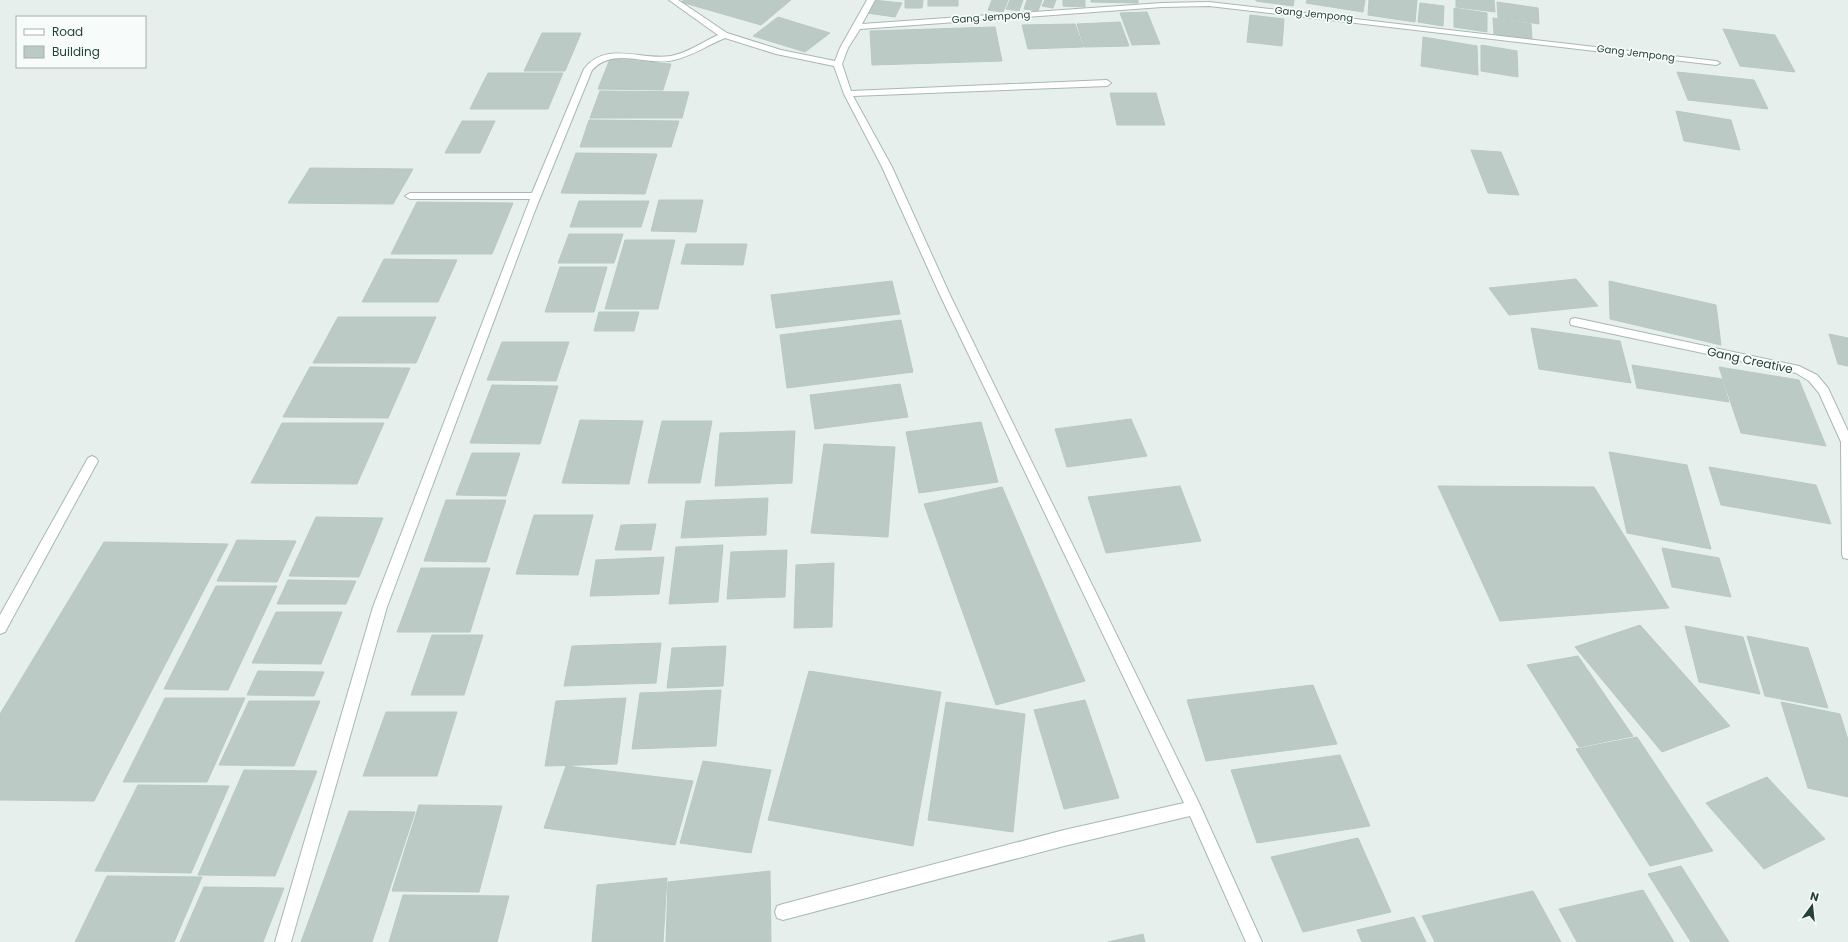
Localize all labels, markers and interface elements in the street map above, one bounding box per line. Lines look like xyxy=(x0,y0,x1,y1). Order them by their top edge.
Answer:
street label: Gang Jempong xyxy=(1274,2,1354,26)
street label: Gang Jempong xyxy=(951,7,1031,27)
legend xyxy=(16,16,146,68)
text: Road xyxy=(52,23,83,40)
street label: Gang Jempong xyxy=(1596,41,1676,65)
text: Building xyxy=(52,43,100,60)
street label: Gang Creative xyxy=(1706,343,1794,377)
north arrow xyxy=(1792,886,1832,926)
text: N xyxy=(1809,888,1821,905)

